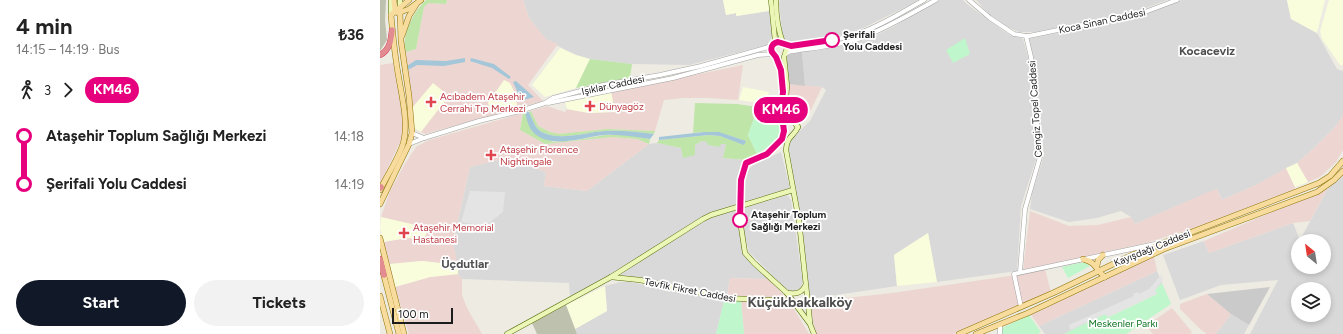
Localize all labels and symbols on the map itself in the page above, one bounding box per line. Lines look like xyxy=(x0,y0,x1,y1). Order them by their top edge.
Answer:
street label: Koca Sinan Caddesi xyxy=(1057,5,1147,37)
place label: Şerifali Yolu Caddesi xyxy=(843,28,903,53)
marker: Şerifali Yolu Caddesi xyxy=(824,32,840,48)
district label: Kocaceviz xyxy=(1179,44,1235,58)
street label: Cengiz Topel Caddesi xyxy=(1025,60,1045,158)
street label: Işıklar Caddesi xyxy=(580,72,646,98)
place label: Acıbadem Ataşehir Cerrahi Tıp Merkezi xyxy=(440,90,526,115)
marker: Acıbadem Ataşehir Cerrahi Tıp Merkezi xyxy=(425,96,437,108)
line badge: KM46 xyxy=(753,97,809,123)
marker: Dünyagöz xyxy=(584,100,596,112)
place label: Dünyagöz xyxy=(599,100,644,113)
place label: Ataşehir Florence Nightingale xyxy=(500,143,579,168)
marker: Ataşehir Florence Nightingale xyxy=(485,149,497,161)
place label: Ataşehir Toplum Sağlığı Merkezi xyxy=(751,208,826,233)
marker: Ataşehir Toplum Sağlığı Merkezi xyxy=(732,212,748,228)
place label: Ataşehir Memorial Hastanesi xyxy=(413,221,494,246)
marker: Ataşehir Memorial Hastanesi xyxy=(398,227,410,239)
street label: Kayışdağı Caddesi xyxy=(1112,227,1192,269)
north arrow xyxy=(1291,234,1331,274)
district label: Üçdutlar xyxy=(441,257,489,271)
street label: Tevfik Fikret Caddesi xyxy=(643,275,737,305)
district label: Küçükbakkalköy xyxy=(748,294,853,311)
scale bar xyxy=(392,306,453,325)
park label: Meskenler Parkı xyxy=(1088,317,1158,330)

